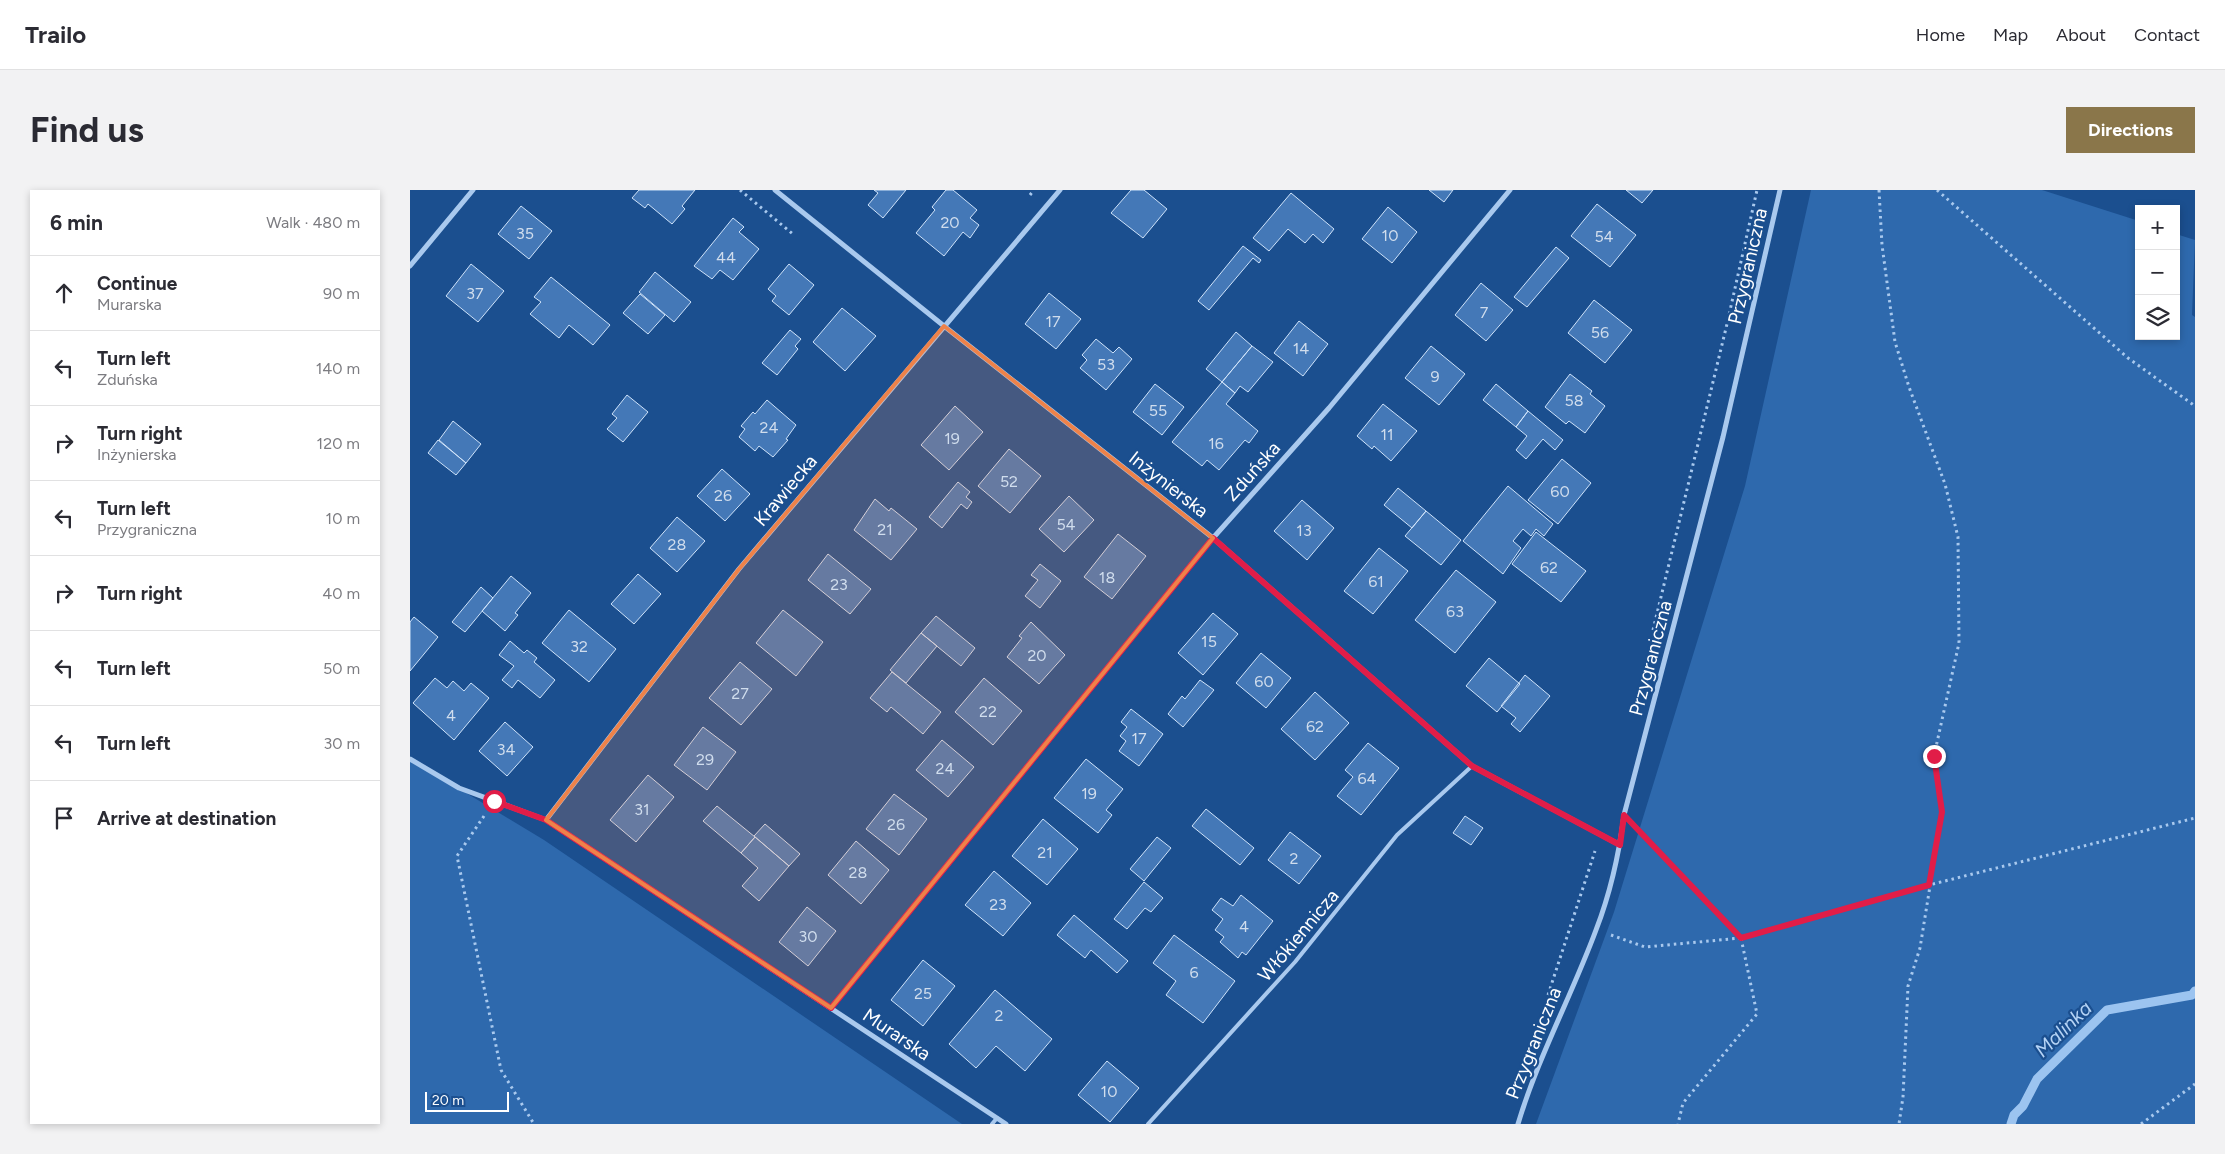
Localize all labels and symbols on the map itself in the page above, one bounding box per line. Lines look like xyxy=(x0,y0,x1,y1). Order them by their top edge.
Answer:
street label: Przygraniczna xyxy=(1723,206,1772,326)
house number: 20 xyxy=(940,213,960,232)
house number: 35 xyxy=(516,224,534,243)
house number: 10 xyxy=(1382,226,1398,245)
house number: 54 xyxy=(1594,227,1614,246)
house number: 44 xyxy=(716,248,736,267)
house number: 37 xyxy=(466,284,484,303)
house number: 7 xyxy=(1480,303,1489,322)
house number: 17 xyxy=(1045,312,1061,331)
house number: 56 xyxy=(1591,323,1609,342)
house number: 14 xyxy=(1293,339,1309,358)
house number: 53 xyxy=(1097,355,1115,374)
house number: 9 xyxy=(1430,367,1440,386)
house number: 58 xyxy=(1564,391,1584,410)
house number: 55 xyxy=(1149,401,1167,420)
house number: 24 xyxy=(760,418,778,437)
house number: 11 xyxy=(1380,425,1394,444)
house number: 19 xyxy=(944,429,960,448)
house number: 16 xyxy=(1208,434,1224,453)
street label: Zduńska xyxy=(1220,437,1285,506)
street label: Inżynierska xyxy=(1124,446,1213,523)
street label: Krawiecka xyxy=(749,450,822,531)
house number: 52 xyxy=(1000,472,1018,491)
house number: 60 xyxy=(1550,482,1570,501)
house number: 26 xyxy=(714,486,732,505)
house number: 54 xyxy=(1056,515,1076,534)
house number: 21 xyxy=(877,520,893,539)
house number: 13 xyxy=(1296,521,1312,540)
house number: 28 xyxy=(668,535,686,554)
house number: 62 xyxy=(1540,558,1558,577)
house number: 18 xyxy=(1099,568,1115,587)
house number: 61 xyxy=(1368,572,1384,591)
house number: 23 xyxy=(830,575,848,594)
street label: Przygraniczna xyxy=(1624,598,1677,718)
house number: 63 xyxy=(1446,602,1464,621)
house number: 15 xyxy=(1201,632,1217,651)
house number: 32 xyxy=(570,637,588,656)
house number: 20 xyxy=(1027,646,1047,665)
house number: 60 xyxy=(1254,672,1274,691)
house number: 27 xyxy=(731,684,749,703)
house number: 22 xyxy=(979,702,997,721)
house number: 4 xyxy=(446,706,456,725)
house number: 62 xyxy=(1306,717,1324,736)
house number: 17 xyxy=(1131,729,1147,748)
house number: 34 xyxy=(497,740,515,759)
route end xyxy=(1923,745,1946,768)
house number: 29 xyxy=(696,750,714,769)
house number: 24 xyxy=(936,759,954,778)
house number: 64 xyxy=(1358,769,1377,788)
house number: 19 xyxy=(1081,784,1097,803)
route start xyxy=(483,790,506,813)
house number: 31 xyxy=(634,800,650,819)
house number: 26 xyxy=(887,815,905,834)
house number: 21 xyxy=(1037,843,1053,862)
house number: 2 xyxy=(1290,849,1298,868)
house number: 28 xyxy=(849,863,867,882)
street label: Włókiennicza xyxy=(1253,884,1344,986)
house number: 23 xyxy=(989,895,1007,914)
house number: 4 xyxy=(1239,917,1249,936)
house number: 30 xyxy=(799,927,817,946)
house number: 6 xyxy=(1189,963,1199,982)
house number: 25 xyxy=(914,984,932,1003)
street label: Przygraniczna xyxy=(1501,984,1566,1102)
water label: Malinka xyxy=(2029,996,2097,1062)
street label: Murarska xyxy=(858,1003,935,1065)
house number: 2 xyxy=(995,1006,1003,1025)
house number: 10 xyxy=(1101,1082,1117,1101)
scale bar xyxy=(425,1089,509,1112)

